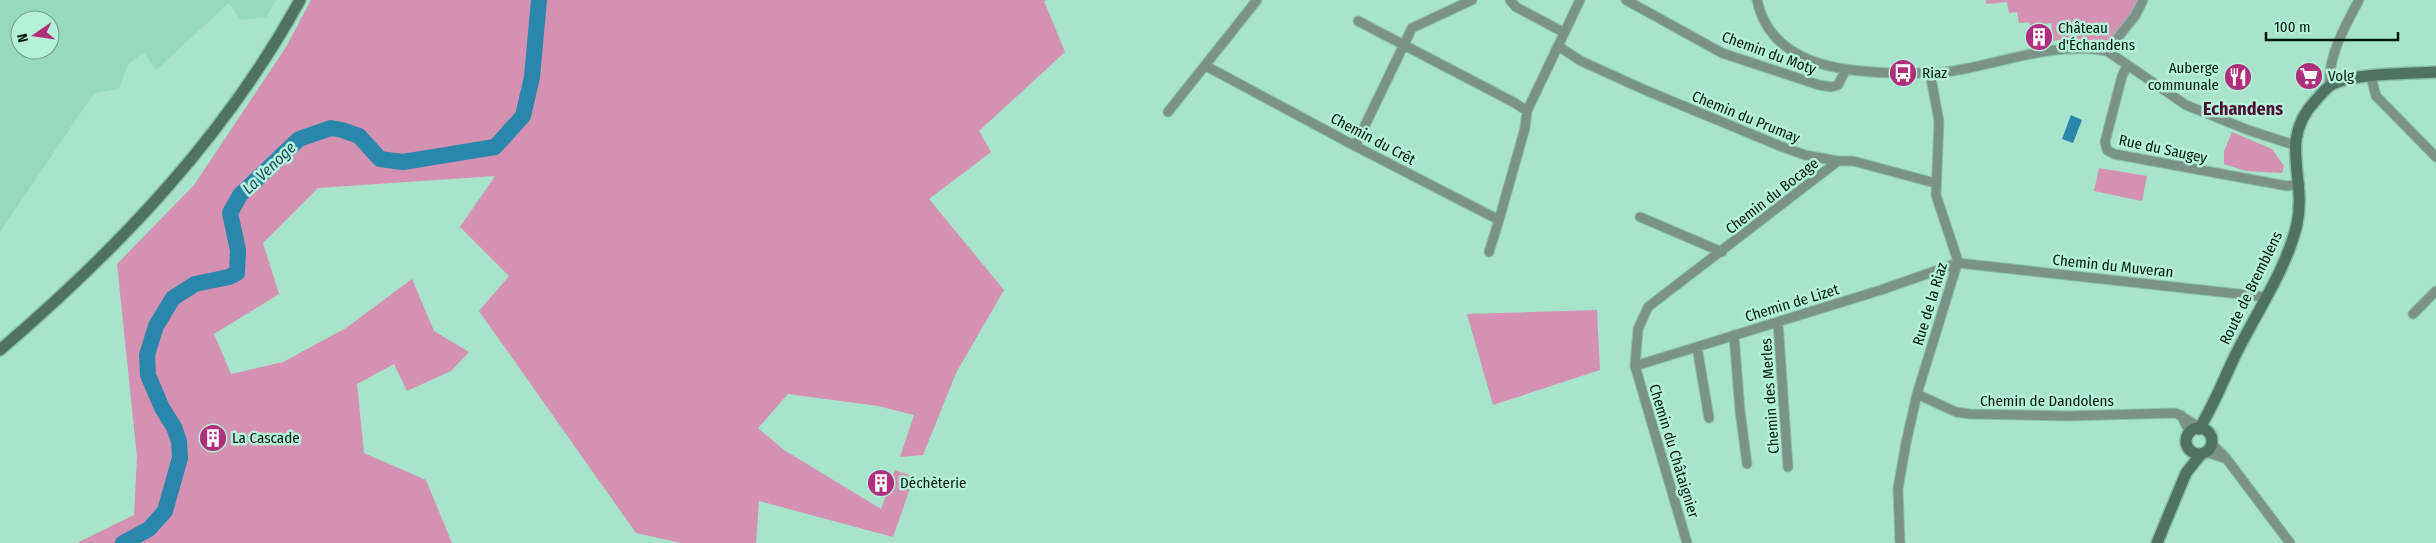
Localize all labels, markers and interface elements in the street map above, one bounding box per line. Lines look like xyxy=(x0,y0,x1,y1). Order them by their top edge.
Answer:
north arrow xyxy=(10,10,60,60)
scale bar xyxy=(2266,10,2398,42)
text: 100 m xyxy=(2274,18,2311,36)
place label: Château d'Échandens xyxy=(2058,19,2135,54)
building icon: Château d'Échandens xyxy=(2024,22,2054,52)
street label: Chemin du Moty xyxy=(1719,28,1819,79)
text: N xyxy=(14,32,32,44)
bus stop icon: Riaz xyxy=(1888,58,1918,88)
place label: Auberge communale xyxy=(2148,59,2219,94)
supermarket icon: Volg xyxy=(2294,61,2324,91)
restaurant icon: Auberge communale xyxy=(2223,62,2253,92)
place label: Riaz xyxy=(1922,64,1947,82)
place label: Volg xyxy=(2328,67,2354,85)
street label: Chemin du Prumay xyxy=(1689,87,1803,147)
district label: Echandens xyxy=(2203,98,2283,120)
street label: Chemin du Crêt xyxy=(1328,109,1419,169)
street label: Rue du Saugey xyxy=(2117,131,2209,167)
water label: La Venoge xyxy=(238,138,300,198)
street label: Chemin du Bocage xyxy=(1722,154,1822,238)
street label: Route de Bremblens xyxy=(2216,228,2286,348)
street label: Chemin du Muveran xyxy=(2052,251,2174,281)
street label: Rue de la Riaz xyxy=(1909,260,1951,348)
street label: Chemin de Lizet xyxy=(1743,280,1841,326)
street label: Chemin des Merles xyxy=(1757,338,1783,454)
street label: Chemin du Châtaignier xyxy=(1645,382,1703,521)
street label: Chemin de Dandolens xyxy=(1980,392,2114,410)
building icon: La Cascade xyxy=(198,423,228,453)
place label: La Cascade xyxy=(232,429,300,447)
building icon: Déchèterie xyxy=(866,468,896,498)
place label: Déchèterie xyxy=(900,474,966,492)

